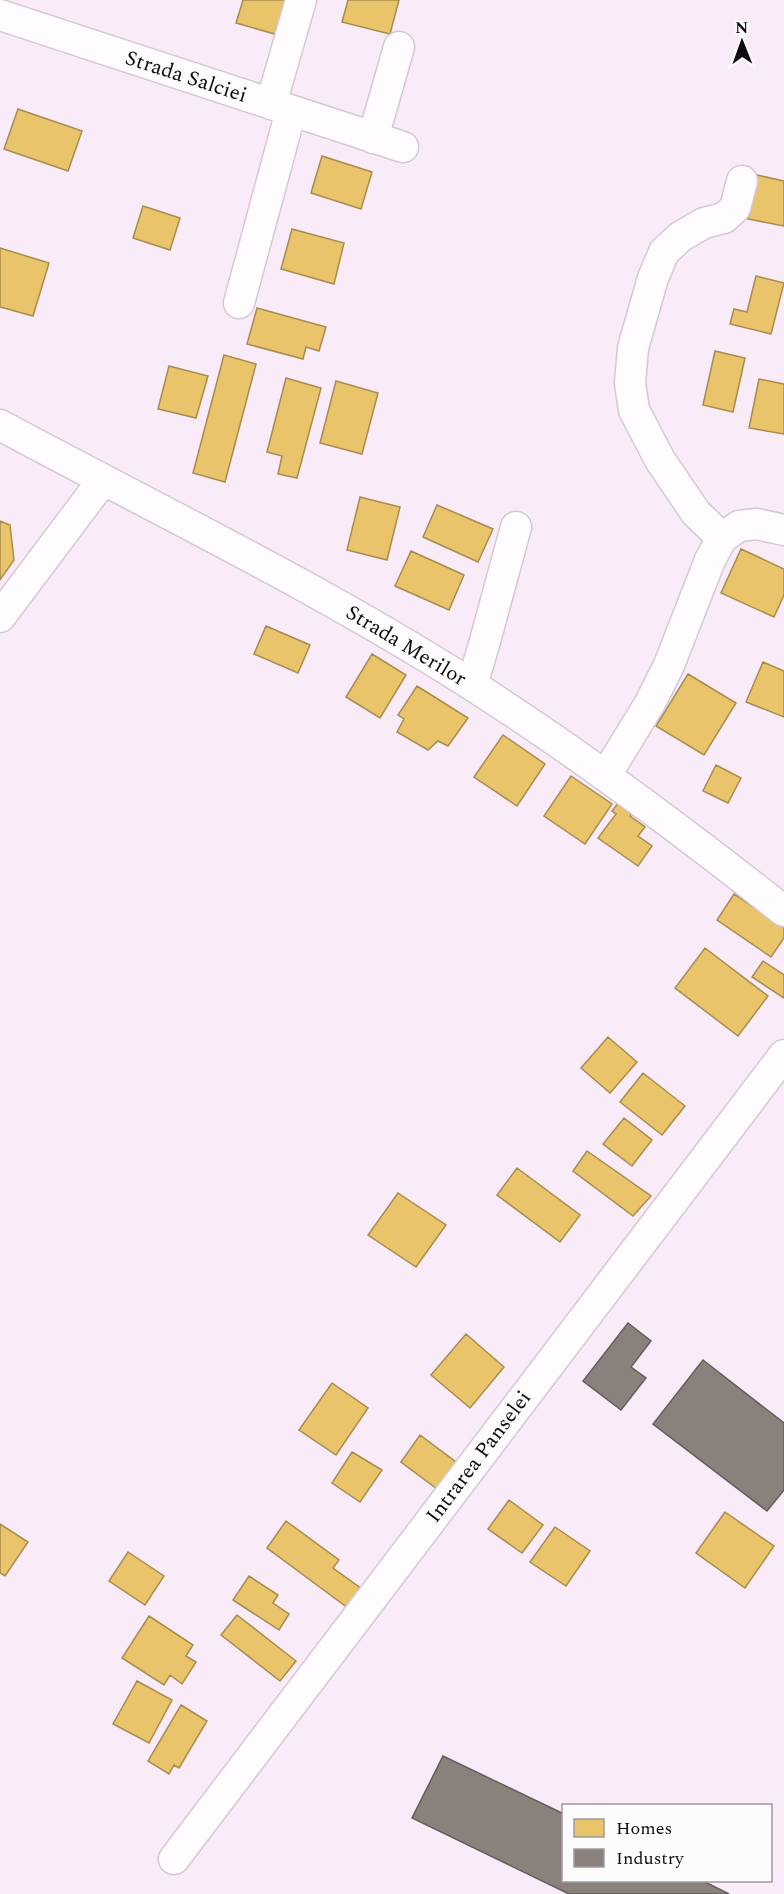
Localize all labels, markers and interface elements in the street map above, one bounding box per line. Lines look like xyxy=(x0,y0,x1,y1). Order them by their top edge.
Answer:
north arrow xyxy=(712,12,772,72)
text: N xyxy=(735,16,748,40)
street label: Strada Salciei xyxy=(121,42,251,112)
street label: Strada Merilor xyxy=(339,597,473,695)
street label: Intrarea Panselei xyxy=(418,1384,540,1530)
legend xyxy=(562,1804,772,1882)
text: Homes xyxy=(616,1815,672,1842)
text: Industry xyxy=(616,1845,685,1872)

